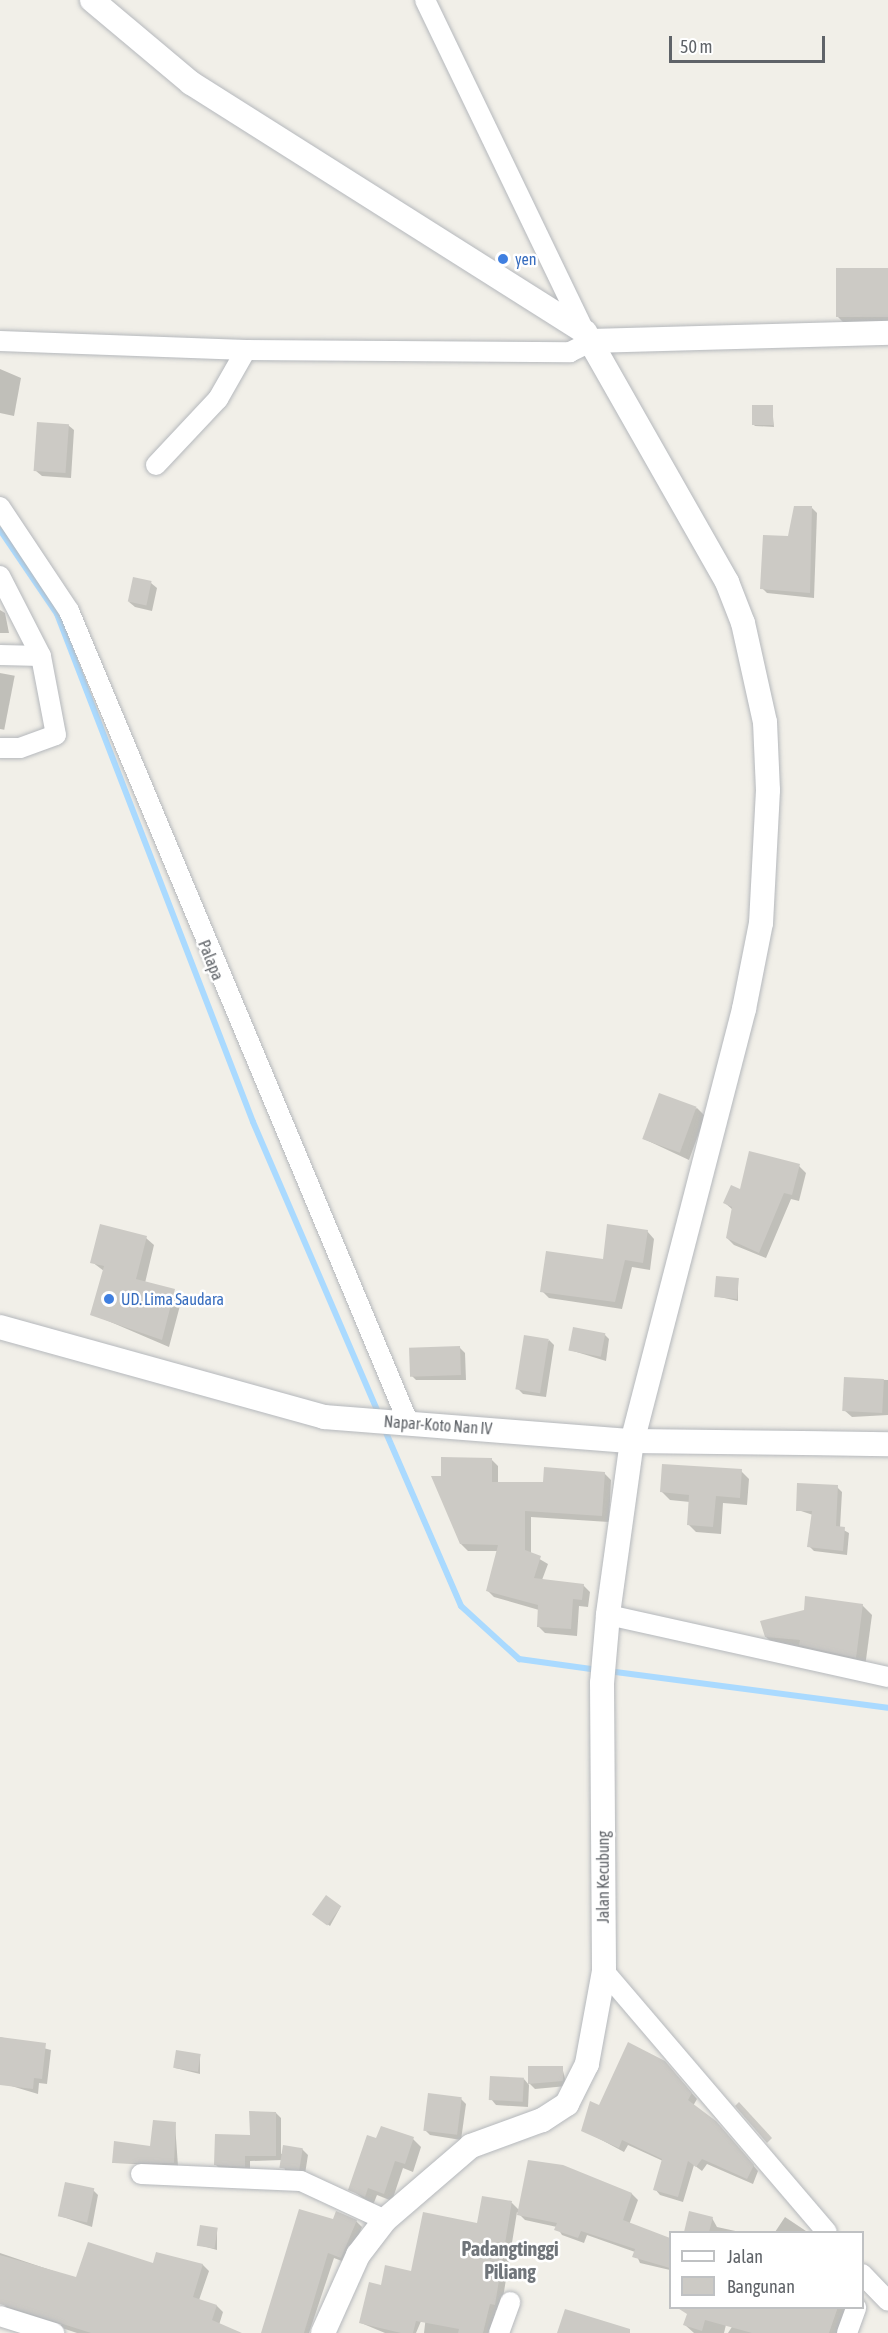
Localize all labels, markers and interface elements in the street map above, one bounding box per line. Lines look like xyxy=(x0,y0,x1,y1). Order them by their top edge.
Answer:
scale bar xyxy=(672,24,828,62)
text: 50 m xyxy=(680,36,712,57)
place label: yen xyxy=(515,249,536,269)
marker: yen xyxy=(496,252,510,266)
street label: Palapa xyxy=(194,937,228,983)
place label: UD. Lima Saudara xyxy=(121,1289,224,1309)
marker: UD. Lima Saudara xyxy=(102,1292,116,1306)
street label: Napar-Koto Nan IV xyxy=(383,1412,493,1438)
street label: Jalan Kecubung xyxy=(593,1831,613,1923)
legend xyxy=(669,2231,864,2309)
district label: Padangtinggi Piliang xyxy=(461,2236,559,2283)
text: Jalan xyxy=(727,2246,763,2267)
text: Bangunan xyxy=(727,2276,795,2297)

